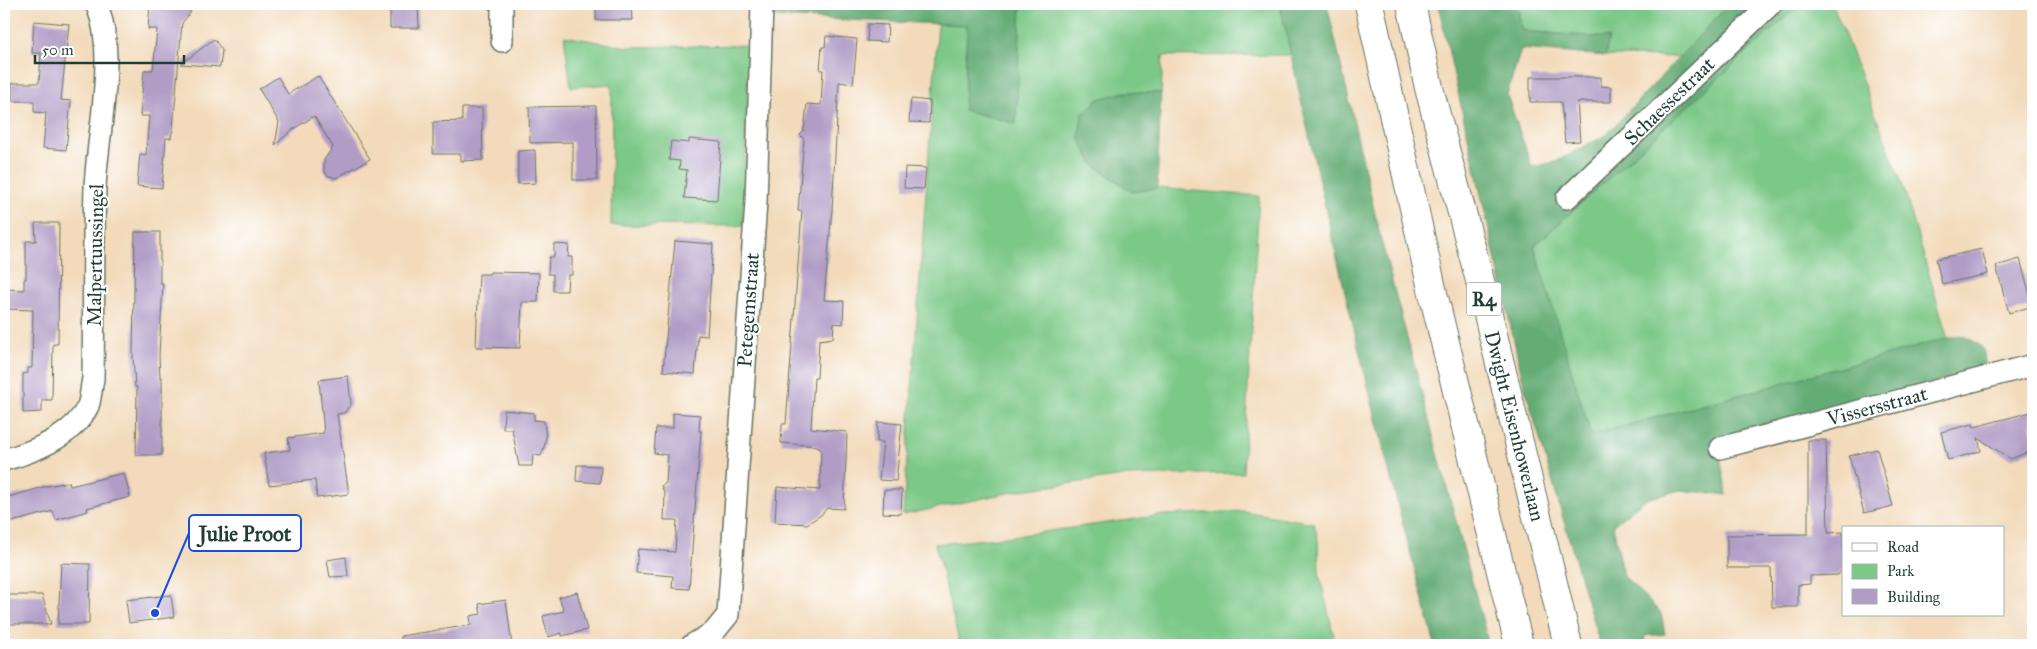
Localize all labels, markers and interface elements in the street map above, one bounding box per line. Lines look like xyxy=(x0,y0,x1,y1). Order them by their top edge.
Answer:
scale bar xyxy=(35,32,184,64)
text: 50 m xyxy=(42,41,74,59)
street label: Schaessestraat xyxy=(1619,52,1719,150)
street label: Malpertuussingel xyxy=(82,183,109,327)
street label: Petegemstraat xyxy=(732,252,765,368)
road number: R4 xyxy=(1466,282,1502,316)
street label: Dwight Eisenhowerlaan xyxy=(1479,328,1550,524)
street label: Vissersstraat xyxy=(1823,381,1930,431)
callout: Julie Proot xyxy=(189,515,301,551)
text: Julie Proot xyxy=(196,521,292,548)
legend xyxy=(1842,526,2004,616)
text: Road xyxy=(1887,538,1919,556)
text: Park xyxy=(1887,562,1914,580)
text: Building xyxy=(1887,588,1941,606)

